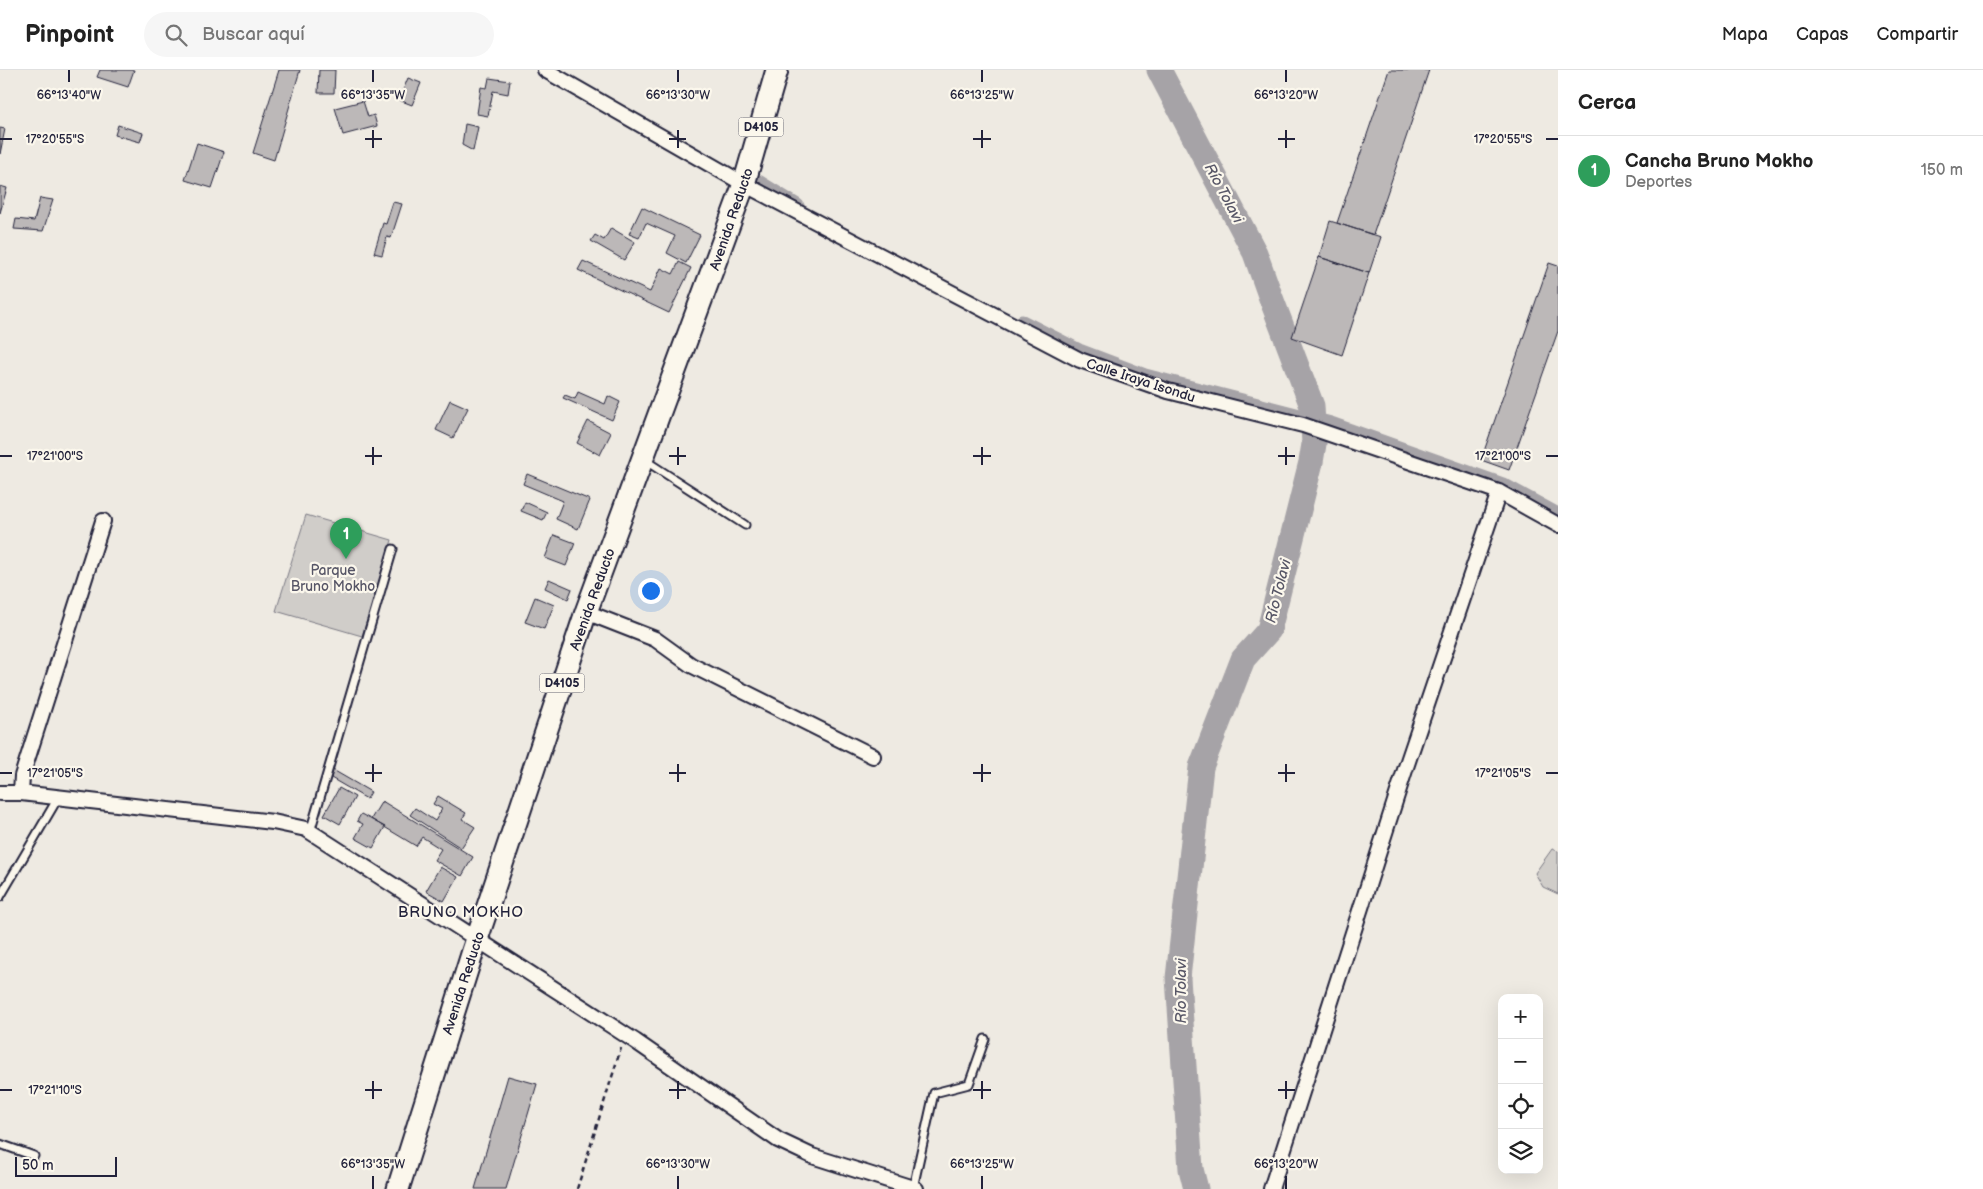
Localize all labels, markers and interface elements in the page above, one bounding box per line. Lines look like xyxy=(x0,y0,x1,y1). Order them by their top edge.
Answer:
search box xyxy=(144,12,494,57)
text: Pinpoint xyxy=(25,20,114,49)
icon: search xyxy=(162,21,190,49)
text: Buscar aquí xyxy=(202,23,305,46)
text: Mapa xyxy=(1722,24,1768,45)
text: Capas xyxy=(1796,24,1849,45)
text: Compartir xyxy=(1877,24,1958,45)
text: 66°13'40"W xyxy=(37,88,101,103)
text: 66°13'35"W xyxy=(341,88,405,103)
text: 66°13'30"W xyxy=(646,88,710,103)
text: 66°13'25"W xyxy=(950,88,1014,103)
text: 66°13'20"W xyxy=(1254,88,1318,103)
text: Cerca xyxy=(1578,90,1636,115)
road number: D4105 xyxy=(738,118,784,136)
text: 17°20'55"S xyxy=(26,132,84,147)
text: 17°20'55"S xyxy=(1474,132,1532,147)
text: Cancha Bruno Mokho xyxy=(1625,150,1813,173)
water label: Río Tolavi xyxy=(1200,160,1248,227)
text: 1 xyxy=(1591,161,1597,180)
text: 150 m xyxy=(1921,161,1963,180)
street label: Avenida Reducto xyxy=(706,166,757,273)
text: Deportes xyxy=(1625,173,1692,192)
street label: Calle Iraya Isondu xyxy=(1084,355,1198,406)
text: 17°21'00"S xyxy=(27,449,83,464)
text: 17°21'00"S xyxy=(1475,449,1531,464)
pin: 1 xyxy=(330,518,362,559)
street label: Avenida Reducto xyxy=(566,546,619,652)
water label: Río Tolavi xyxy=(1261,557,1296,625)
park label: Parque Bruno Mokho xyxy=(291,562,375,595)
your location xyxy=(638,578,664,604)
road number: D4105 xyxy=(540,674,584,692)
text: 17°21'05"S xyxy=(27,766,83,781)
text: 17°21'05"S xyxy=(1475,766,1531,781)
district label: BRUNO MOKHO xyxy=(398,903,524,922)
street label: Avenida Reducto xyxy=(439,929,488,1037)
water label: Río Tolavi xyxy=(1172,958,1191,1023)
map controls xyxy=(1498,994,1543,1174)
button: + xyxy=(1498,994,1543,1039)
button: − xyxy=(1498,1039,1543,1084)
text: 17°21'10"S xyxy=(28,1083,82,1098)
button: locate xyxy=(1498,1084,1543,1129)
button: layers xyxy=(1498,1129,1543,1174)
scale bar xyxy=(15,1154,118,1177)
text: 50 m xyxy=(22,1157,54,1174)
text: 66°13'35"W xyxy=(341,1157,405,1172)
text: 66°13'30"W xyxy=(646,1157,710,1172)
text: 66°13'25"W xyxy=(950,1157,1014,1172)
text: 66°13'20"W xyxy=(1254,1157,1318,1172)

